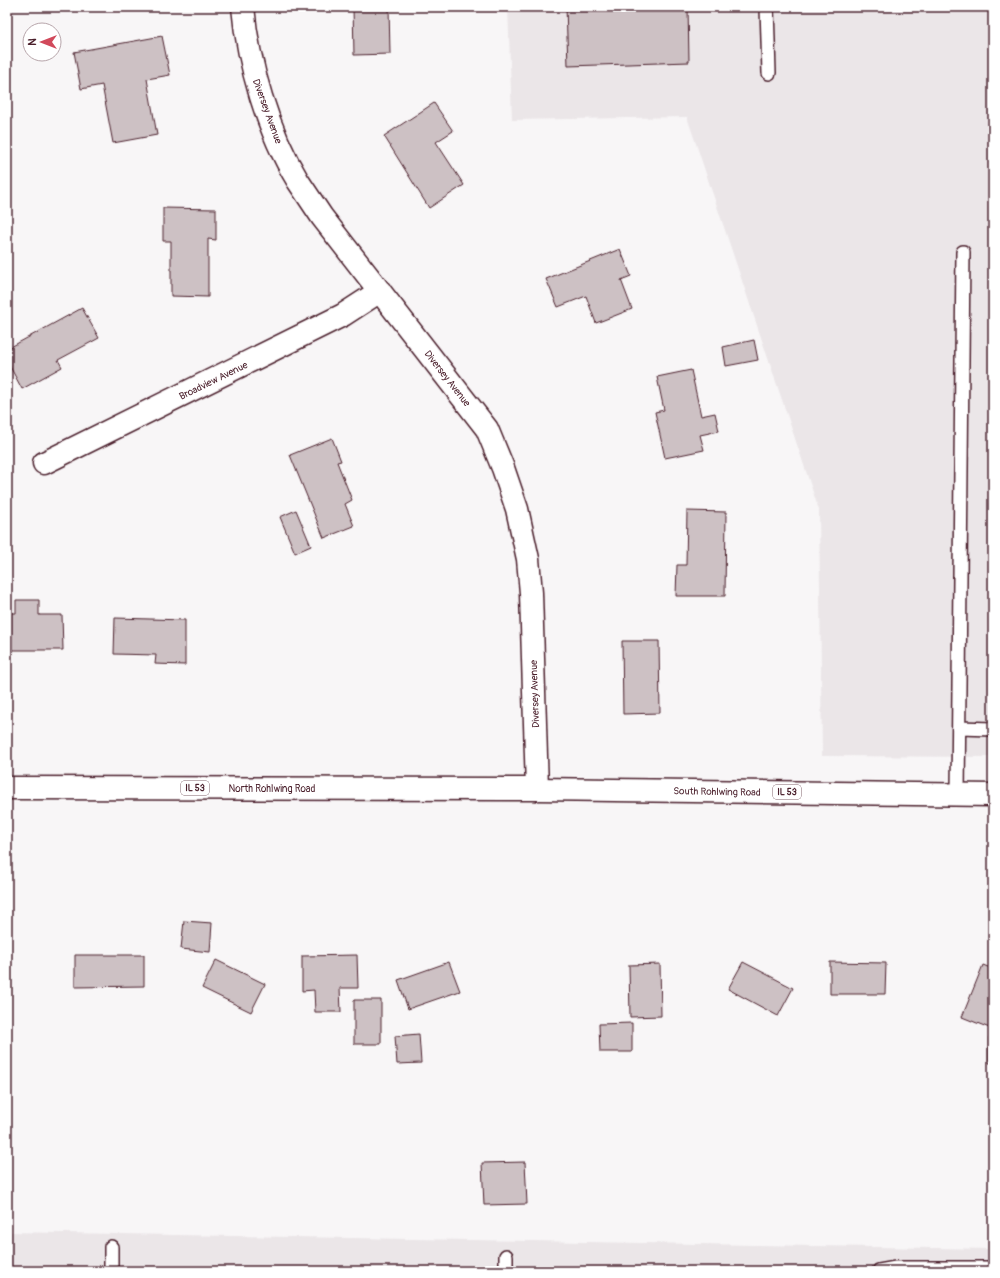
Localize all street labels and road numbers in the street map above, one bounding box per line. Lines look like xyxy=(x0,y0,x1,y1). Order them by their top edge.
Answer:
street label: Diversey Avenue xyxy=(250,77,284,145)
street label: Diversey Avenue xyxy=(422,348,473,409)
street label: Broadview Avenue xyxy=(177,359,250,403)
street label: Diversey Avenue xyxy=(528,660,542,728)
road number: IL 53 xyxy=(181,781,209,795)
street label: North Rohlwing Road xyxy=(229,783,316,795)
street label: South Rohlwing Road xyxy=(673,785,761,799)
road number: IL 53 xyxy=(773,785,801,799)

